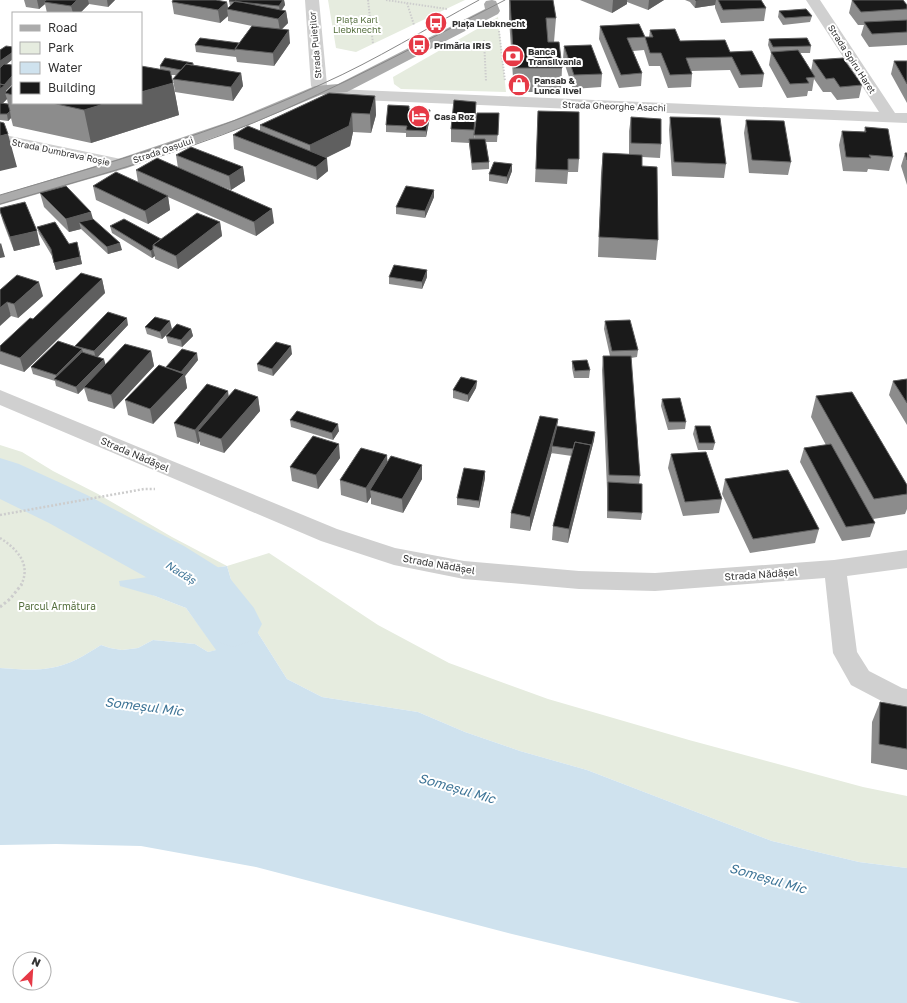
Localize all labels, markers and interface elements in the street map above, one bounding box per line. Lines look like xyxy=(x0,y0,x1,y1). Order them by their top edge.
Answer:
bus stop icon: Piața Liebknecht xyxy=(423,10,449,36)
street label: Strada Puieților xyxy=(307,11,323,79)
legend xyxy=(12,12,142,104)
park label: Piața Karl Liebknecht xyxy=(333,14,381,35)
place label: Piața Liebknecht xyxy=(452,18,526,29)
text: Road xyxy=(48,20,77,35)
street label: Strada Spiru Haret xyxy=(826,23,879,96)
bus stop icon: Primăria IRIS xyxy=(406,32,432,58)
text: Park xyxy=(48,40,74,55)
place label: Primăria IRIS xyxy=(434,40,491,51)
bank icon: Banca Transilvania xyxy=(500,43,526,69)
place label: Banca Transilvania xyxy=(528,46,581,67)
text: Water xyxy=(48,60,82,75)
shop icon: Pansab & Lunca Ilvei xyxy=(506,72,532,98)
place label: Pansab & Lunca Ilvei xyxy=(534,75,582,96)
text: Building xyxy=(48,80,96,95)
street label: Strada Gheorghe Asachi xyxy=(562,99,666,113)
hotel icon: Casa Roz xyxy=(406,103,432,129)
place label: Casa Roz xyxy=(434,111,475,122)
street label: Strada Oașului xyxy=(131,135,195,165)
street label: Strada Dumbrava Roșie xyxy=(11,136,111,168)
street label: Strada Nădășel xyxy=(99,434,171,475)
street label: Strada Nădășel xyxy=(402,552,476,577)
water label: Nadăș xyxy=(163,558,200,588)
street label: Strada Nădășel xyxy=(724,565,798,584)
park label: Parcul Armătura xyxy=(18,600,96,612)
water label: Someșul Mic xyxy=(104,693,185,719)
water label: Someșul Mic xyxy=(417,769,498,807)
water label: Someșul Mic xyxy=(728,859,809,897)
north arrow xyxy=(12,951,52,991)
text: N xyxy=(30,954,43,969)

